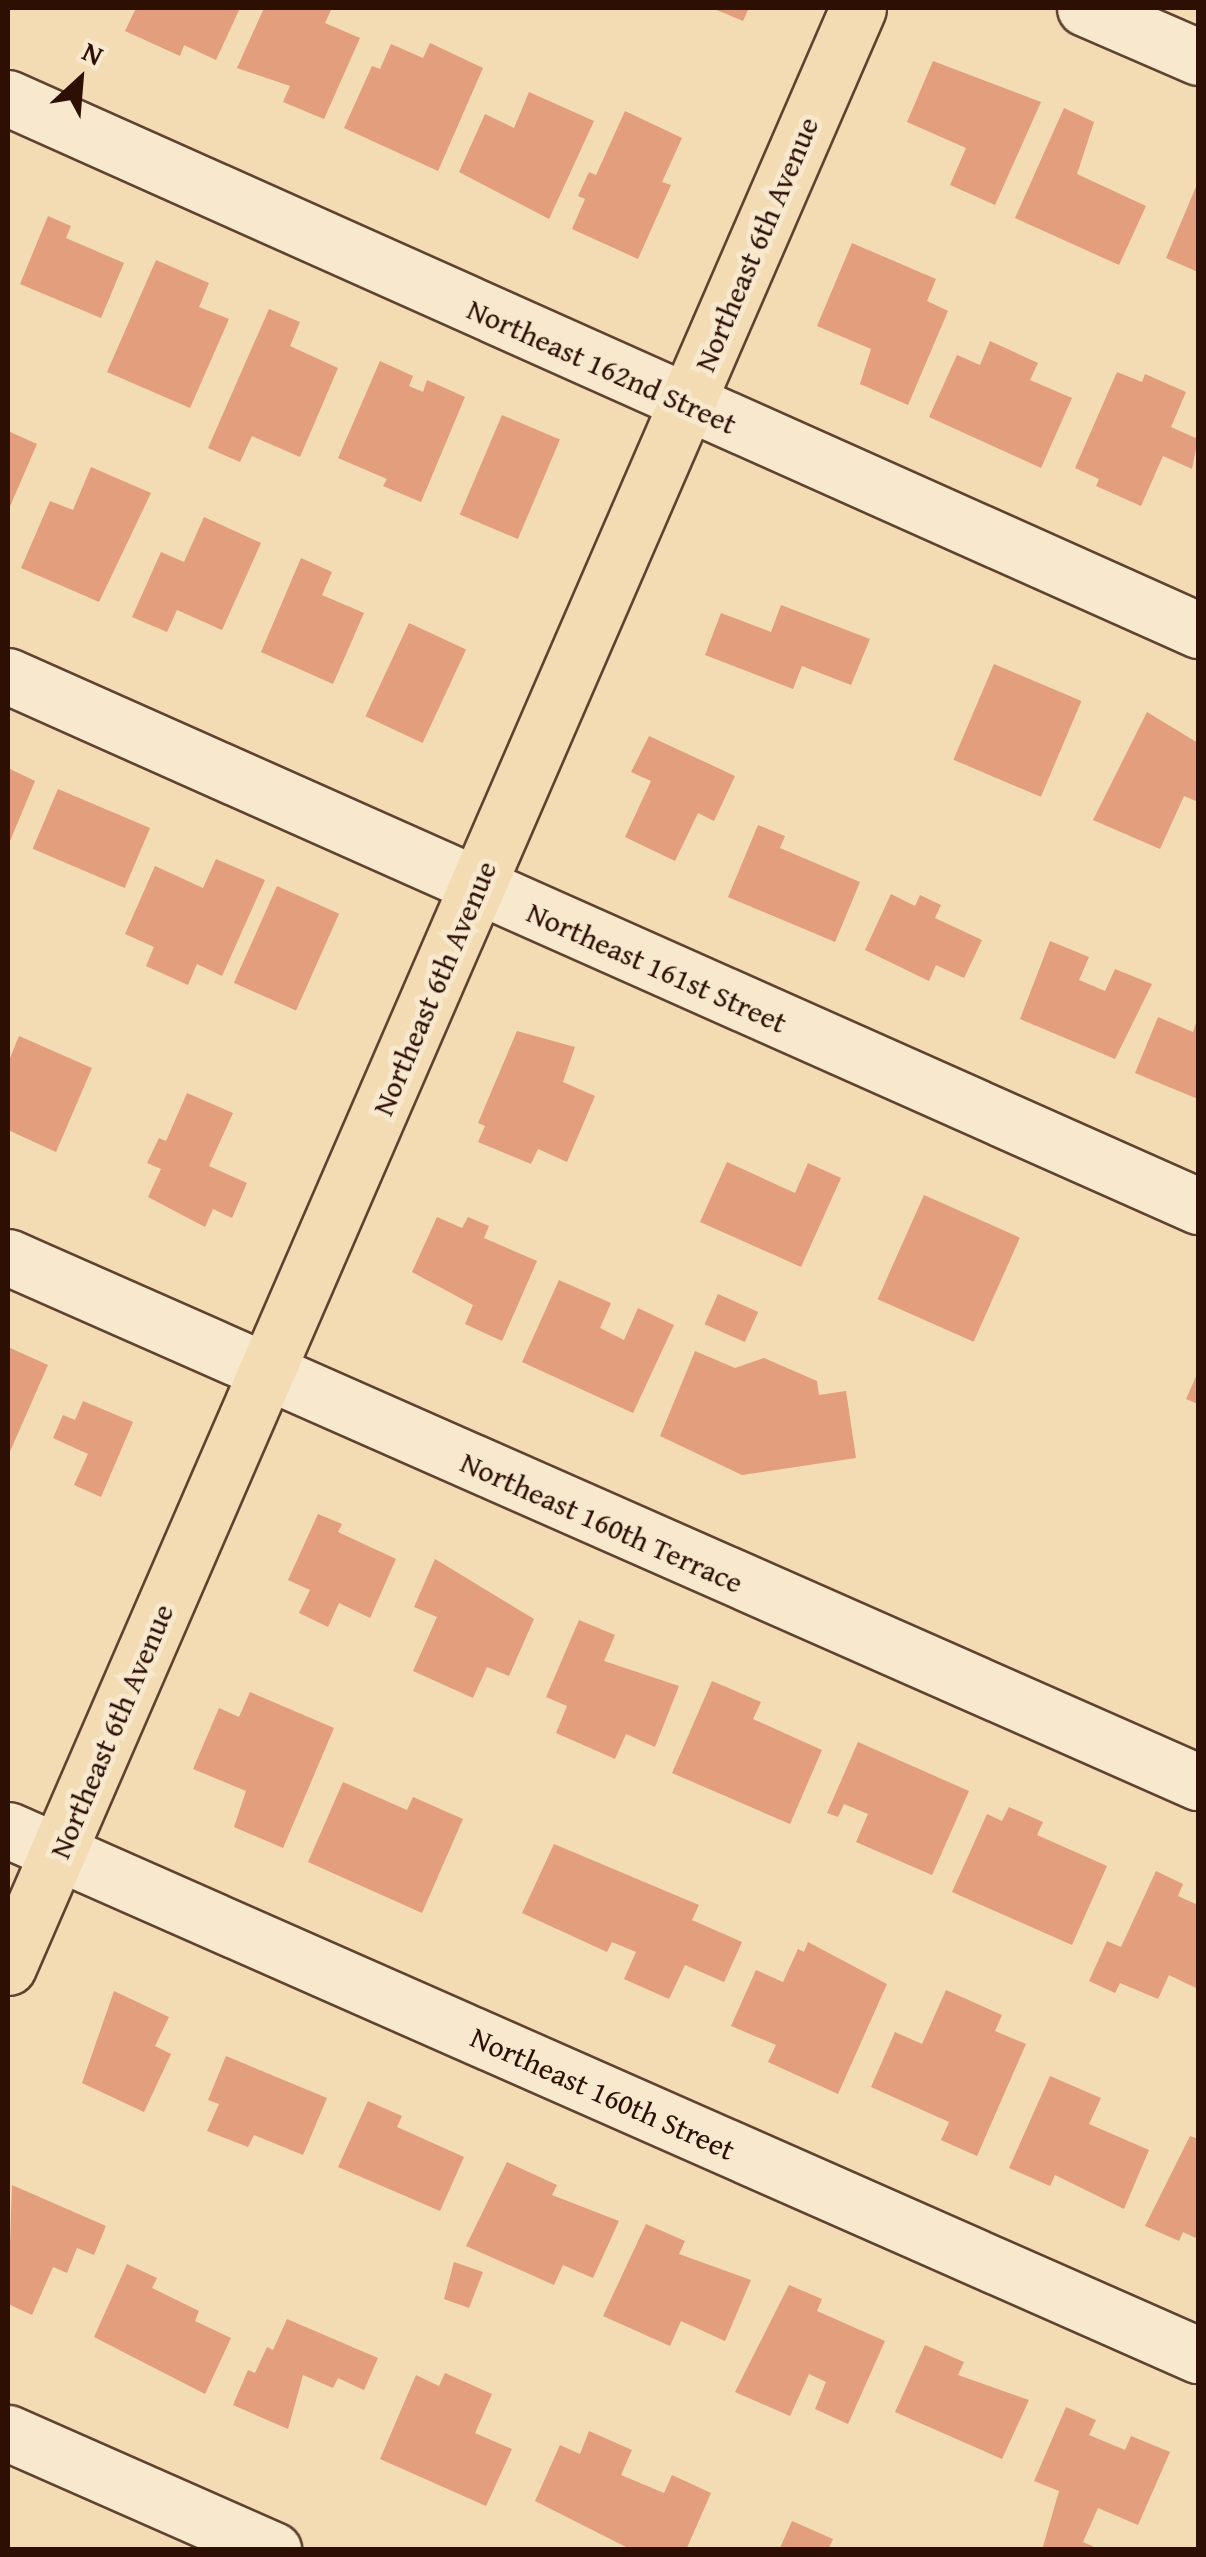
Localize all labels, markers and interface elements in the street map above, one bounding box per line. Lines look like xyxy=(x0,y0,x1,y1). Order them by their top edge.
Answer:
north arrow xyxy=(30,30,130,130)
text: N xyxy=(76,30,111,75)
street label: Northeast 6th Avenue xyxy=(686,111,826,377)
street label: Northeast 162nd Street xyxy=(462,290,742,442)
street label: Northeast 6th Avenue xyxy=(364,855,504,1121)
street label: Northeast 161st Street xyxy=(522,894,792,1040)
street label: Northeast 160th Terrace xyxy=(455,1443,749,1601)
street label: Northeast 6th Avenue xyxy=(41,1598,181,1864)
street label: Northeast 160th Street xyxy=(465,2019,741,2167)

